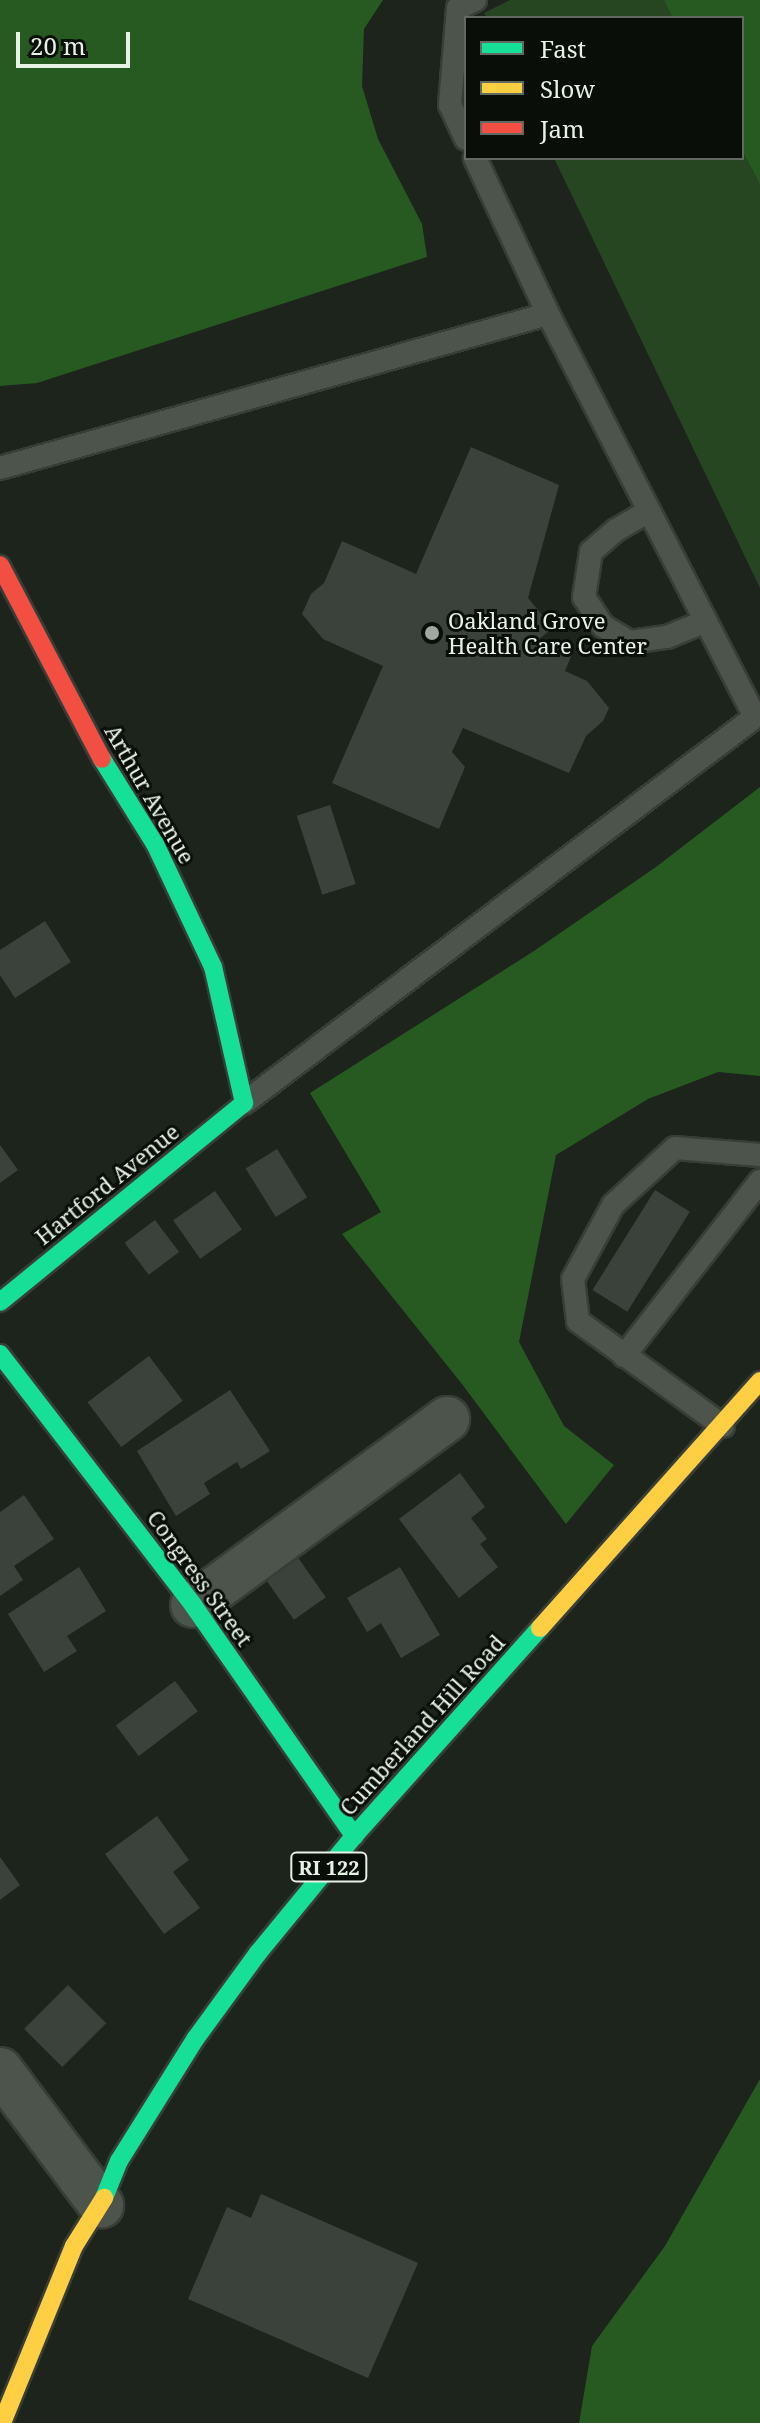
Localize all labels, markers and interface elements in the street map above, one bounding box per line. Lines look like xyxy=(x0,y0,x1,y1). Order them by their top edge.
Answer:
scale bar xyxy=(20,16,134,66)
legend xyxy=(464,16,744,160)
text: 20 m xyxy=(30,29,86,62)
text: Fast xyxy=(540,32,586,65)
text: Slow xyxy=(540,72,595,105)
text: Jam xyxy=(540,112,585,145)
place label: Oakland Grove Health Care Center xyxy=(448,607,647,658)
marker: Oakland Grove Health Care Center xyxy=(423,624,441,642)
street label: Arthur Avenue xyxy=(100,720,200,868)
street label: Hartford Avenue xyxy=(30,1118,184,1250)
street label: Congress Street xyxy=(142,1505,258,1651)
street label: Cumberland Hill Road xyxy=(334,1629,510,1821)
road number: RI 122 xyxy=(289,1851,369,1883)

